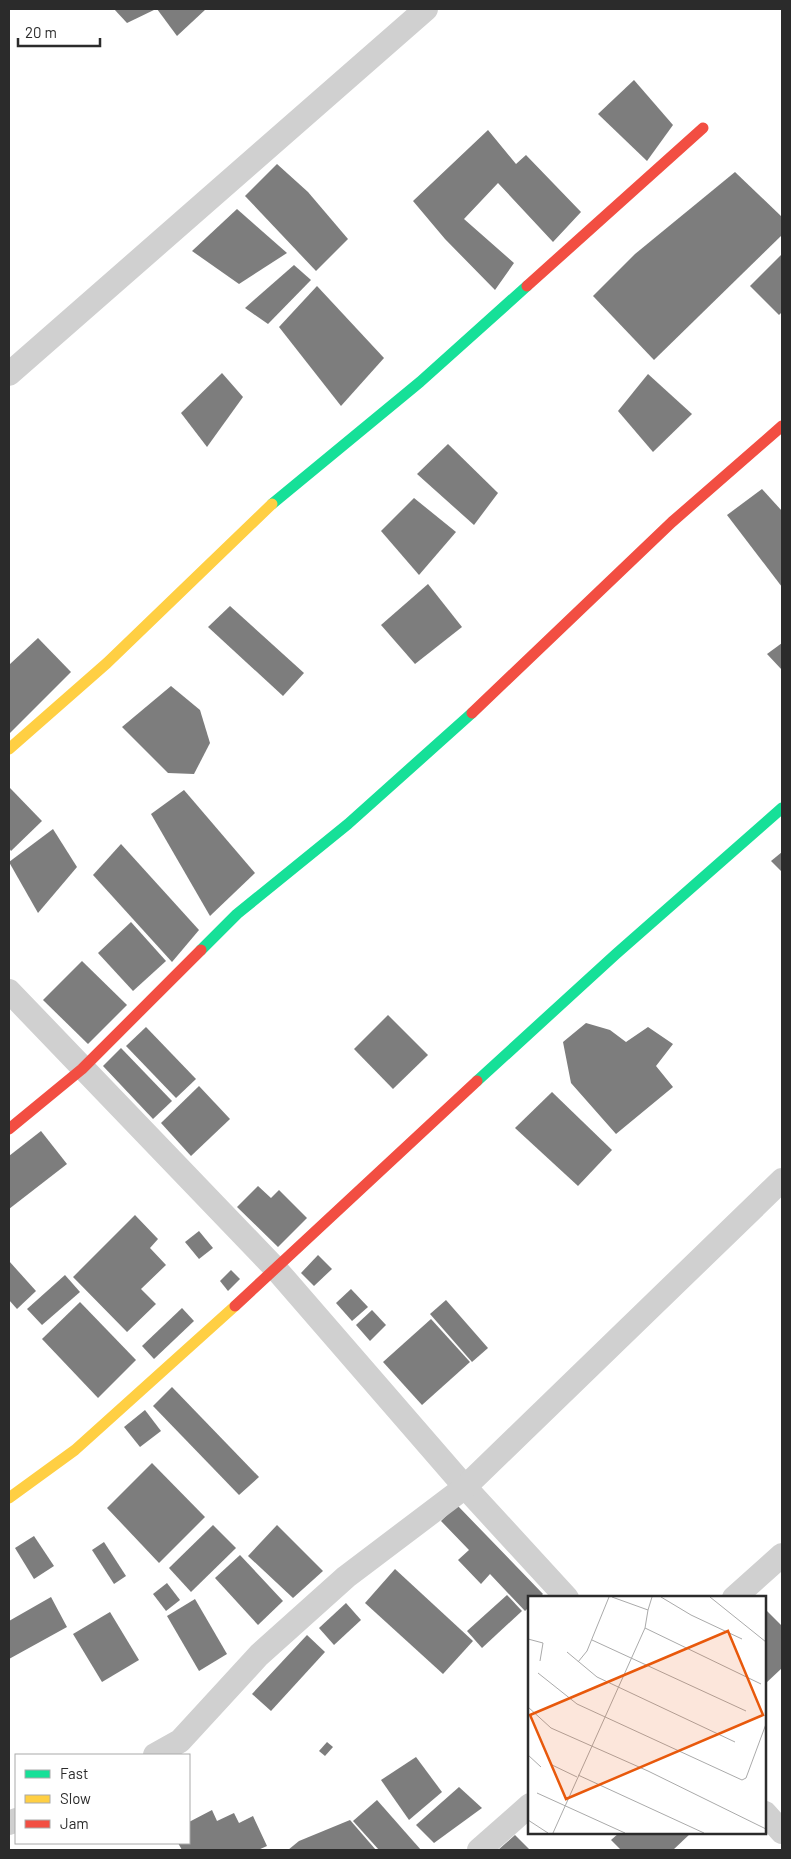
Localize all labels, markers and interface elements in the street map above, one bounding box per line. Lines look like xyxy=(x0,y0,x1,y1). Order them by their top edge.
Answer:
scale bar xyxy=(18,15,100,47)
text: 20 m xyxy=(25,23,57,41)
inset map xyxy=(528,1596,766,1834)
legend xyxy=(15,1754,190,1844)
text: Fast xyxy=(60,1764,88,1782)
text: Slow xyxy=(60,1789,91,1807)
text: Jam xyxy=(60,1814,89,1832)

